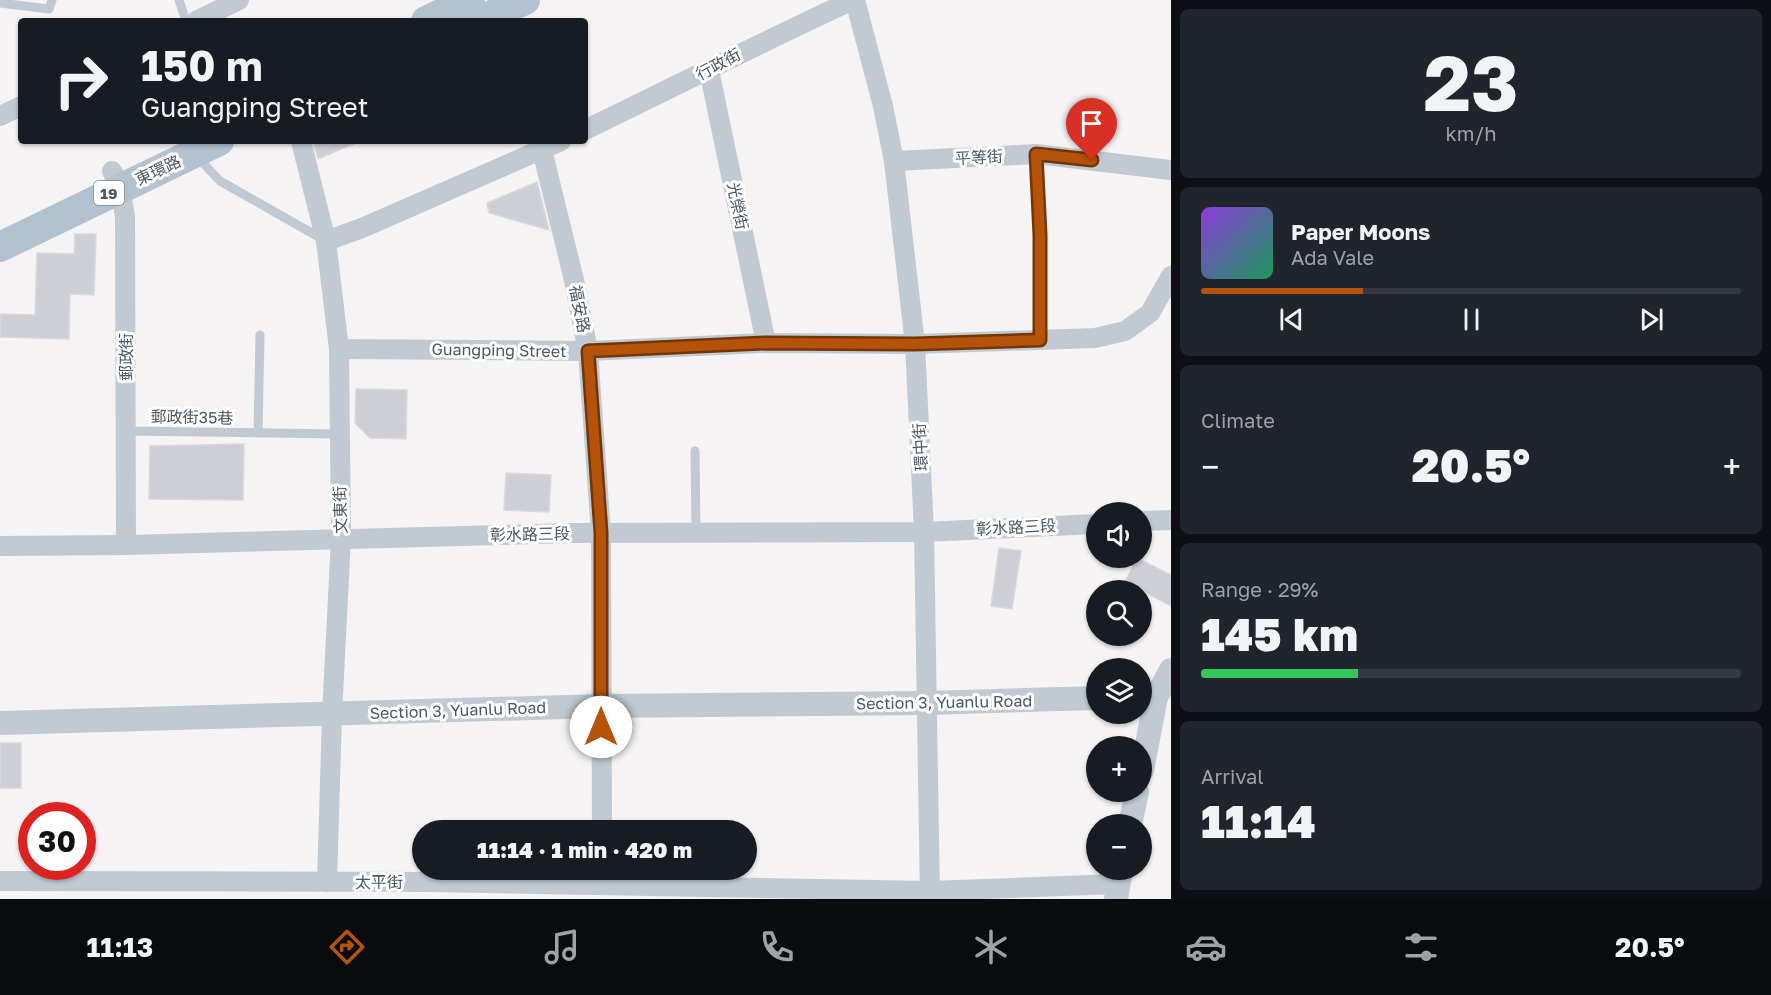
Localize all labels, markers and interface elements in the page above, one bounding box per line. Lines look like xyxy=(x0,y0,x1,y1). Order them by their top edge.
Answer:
text: 23 xyxy=(1423,35,1519,128)
text: 150 m xyxy=(141,40,263,90)
icon: right xyxy=(42,42,120,120)
street label: 行政街 xyxy=(692,44,744,84)
text: Guangping Street xyxy=(141,91,369,123)
pin xyxy=(1066,98,1117,160)
icon: arrive xyxy=(1075,107,1108,140)
text: km/h xyxy=(1446,121,1496,145)
street label: 平等街 xyxy=(955,146,1003,168)
street label: 東環路 xyxy=(132,151,184,189)
street label: 光榮街 xyxy=(723,180,753,232)
road number: 19 xyxy=(94,181,124,205)
text: Paper Moons xyxy=(1291,218,1430,245)
text: Ada Vale xyxy=(1291,245,1374,269)
street label: 福安路 xyxy=(566,284,594,334)
icon: previous xyxy=(1275,303,1308,336)
icon: pause xyxy=(1455,303,1488,336)
icon: next xyxy=(1635,303,1668,336)
street label: 郵政街 xyxy=(116,333,136,381)
street label: Guangping Street xyxy=(431,339,567,361)
street label: 郵政街35巷 xyxy=(151,406,233,428)
text: Climate xyxy=(1201,408,1275,432)
street label: 環中街 xyxy=(909,423,931,471)
text: 20.5° xyxy=(1412,438,1530,492)
text: − xyxy=(1201,447,1219,486)
text: + xyxy=(1723,447,1741,486)
street label: 文東街 xyxy=(329,486,351,534)
map controls xyxy=(1086,502,1152,880)
button: sound xyxy=(1086,502,1152,568)
street label: 彰水路三段 xyxy=(976,515,1056,539)
street label: 彰水路三段 xyxy=(490,523,570,545)
text: Range · 29% xyxy=(1201,577,1318,601)
button: search xyxy=(1086,580,1152,646)
text: 145 km xyxy=(1201,607,1358,661)
button: layers xyxy=(1086,658,1152,724)
street label: Section 3, Yuanlu Road xyxy=(856,690,1032,714)
position arrow xyxy=(569,695,633,759)
street label: Section 3, Yuanlu Road xyxy=(370,697,546,723)
button: + xyxy=(1086,736,1152,802)
text: Arrival xyxy=(1201,764,1264,788)
text: 11:14 xyxy=(1201,794,1316,848)
speed limit sign: 30 xyxy=(18,802,96,880)
button: − xyxy=(1086,814,1152,880)
text: 11:14 · 1 min · 420 m xyxy=(477,836,692,863)
street label: 太平街 xyxy=(355,872,403,892)
icon: directions xyxy=(326,926,368,968)
icon: music xyxy=(541,926,583,968)
icon: phone xyxy=(756,926,798,968)
icon: climate xyxy=(970,926,1012,968)
icon: car xyxy=(1185,926,1227,968)
icon: filters xyxy=(1400,926,1442,968)
text: 11:13 xyxy=(86,931,153,963)
text: 20.5° xyxy=(1615,931,1685,963)

